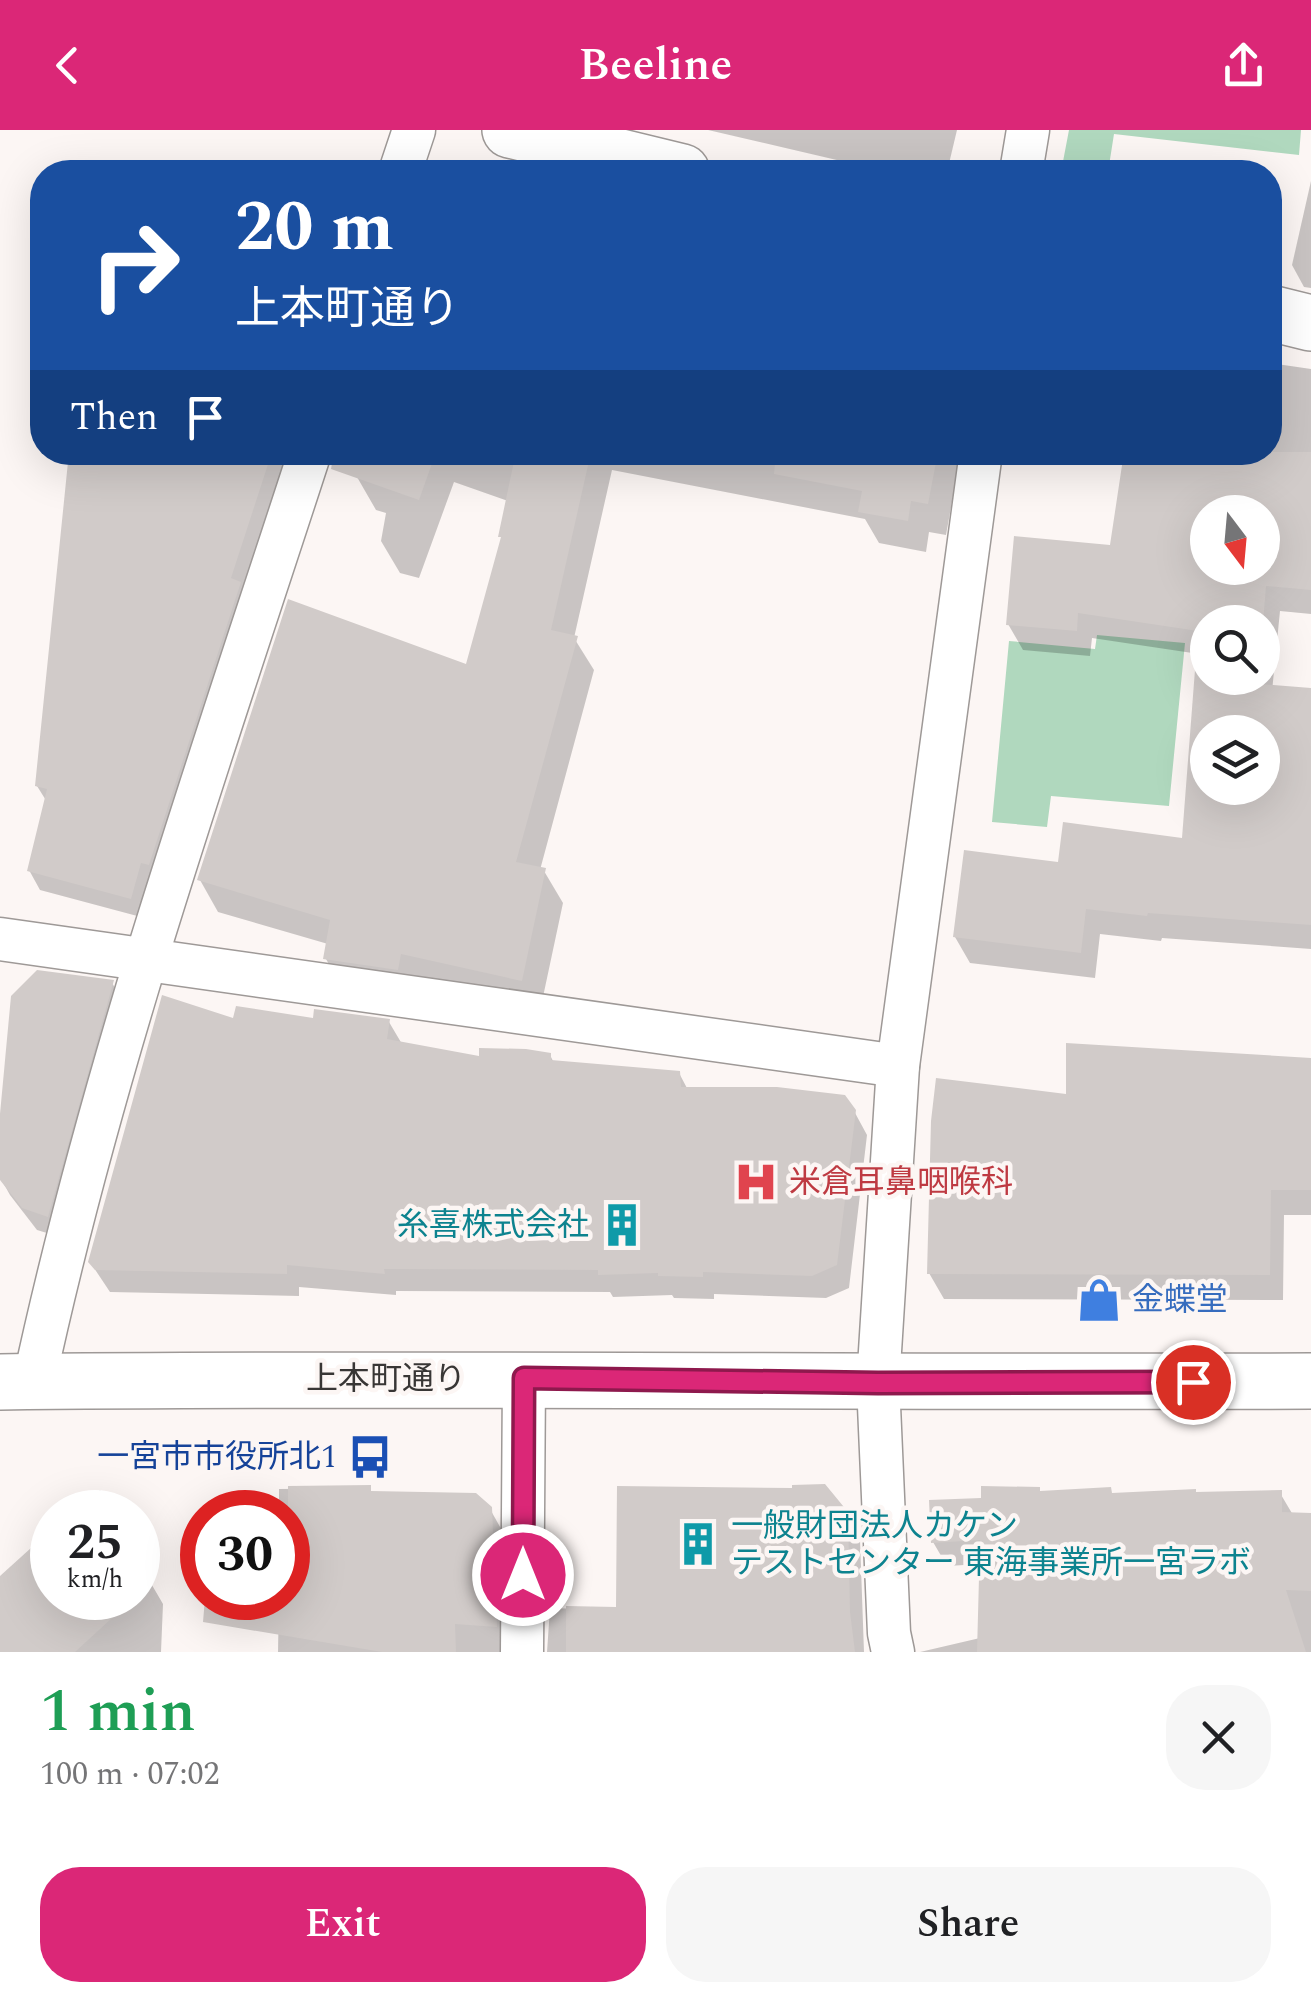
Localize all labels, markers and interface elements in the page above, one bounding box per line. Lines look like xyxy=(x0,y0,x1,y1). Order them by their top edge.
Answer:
text: Beeline xyxy=(579,31,732,100)
icon: back xyxy=(40,38,95,93)
icon: share xyxy=(1216,38,1271,93)
text: 20 m xyxy=(235,175,394,281)
icon: right xyxy=(70,200,200,330)
text: 上本町通り xyxy=(235,275,460,344)
text: Then xyxy=(70,389,158,447)
icon: arrive xyxy=(178,390,233,445)
north arrow xyxy=(1190,495,1280,585)
map controls xyxy=(1190,495,1280,805)
button: search xyxy=(1190,605,1280,695)
button: layers xyxy=(1190,715,1280,805)
hospital icon: 米倉耳鼻咽喉科 xyxy=(732,1158,780,1206)
place label: 米倉耳鼻咽喉科 xyxy=(789,1158,1013,1207)
place label: 糸喜株式会社 xyxy=(397,1201,589,1250)
building icon: 糸喜株式会社 xyxy=(598,1201,646,1249)
shop icon: 金蝶堂 xyxy=(1075,1276,1123,1324)
place label: 金蝶堂 xyxy=(1132,1276,1228,1325)
pin xyxy=(1151,1340,1236,1425)
street label: 上本町通り xyxy=(306,1355,466,1404)
icon: arrive xyxy=(1166,1355,1221,1410)
place label: 一宮市市役所北1 xyxy=(97,1433,337,1482)
bus stop icon: 一宮市市役所北1 xyxy=(346,1433,394,1481)
speed limit sign: 30 xyxy=(180,1490,310,1620)
place label: 一般財団法人カケン テストセンター 東海事業所一宮ラボ xyxy=(731,1502,1251,1588)
text: 25 xyxy=(67,1505,123,1581)
building icon: 一般財団法人カケン テストセンター 東海事業所一宮ラボ xyxy=(674,1520,722,1568)
position arrow xyxy=(471,1523,575,1627)
text: km/h xyxy=(67,1561,123,1599)
text: 1 min xyxy=(40,1666,196,1758)
button: close xyxy=(1166,1685,1271,1790)
text: 100 m · 07:02 xyxy=(40,1750,220,1799)
button: Exit xyxy=(40,1867,646,1982)
button: Share xyxy=(666,1867,1271,1982)

